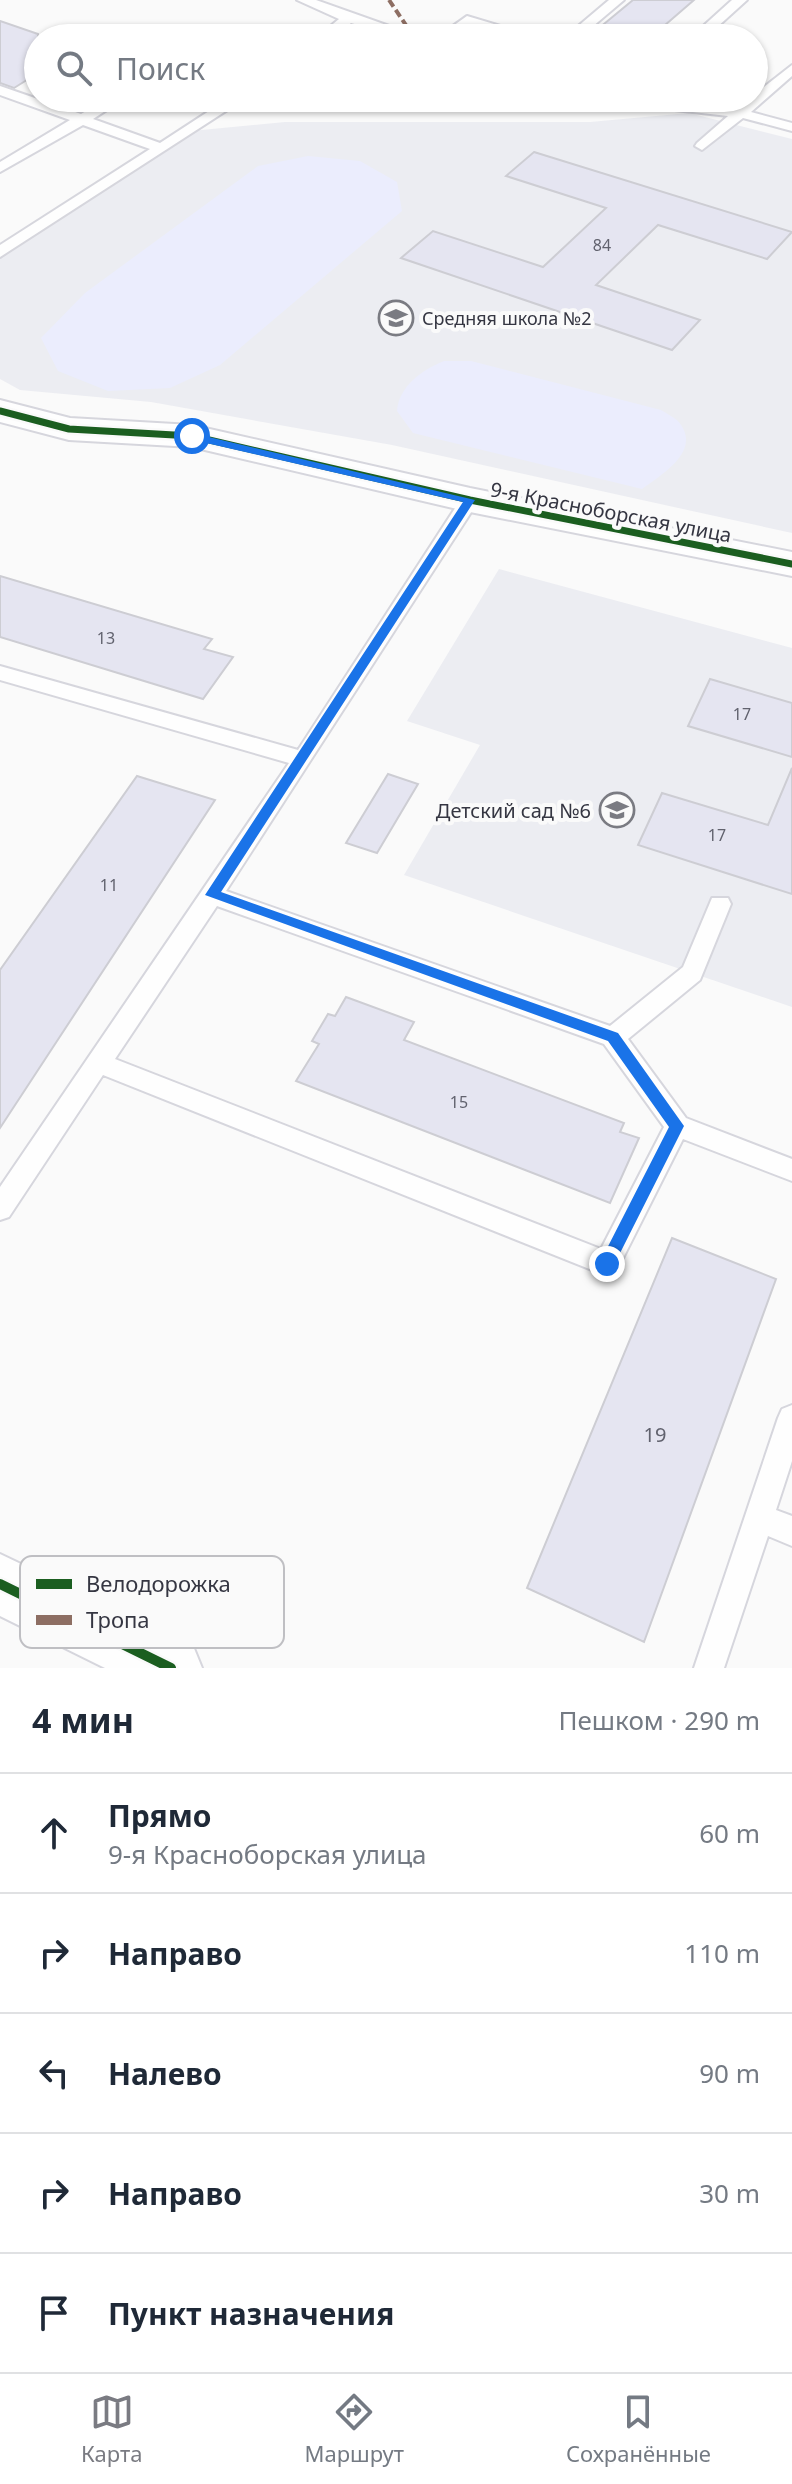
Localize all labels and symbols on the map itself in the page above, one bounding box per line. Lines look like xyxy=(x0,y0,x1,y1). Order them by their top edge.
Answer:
house number: 84 xyxy=(593,234,611,256)
school or university icon: Средняя школа №2 xyxy=(377,299,415,337)
place label: Средняя школа №2 xyxy=(422,306,592,330)
route start xyxy=(174,418,210,454)
street label: 9-я Красноборская улица xyxy=(488,475,734,549)
house number: 13 xyxy=(97,627,115,649)
house number: 17 xyxy=(733,703,751,725)
school or university icon: Детский сад №6 xyxy=(598,791,636,829)
place label: Детский сад №6 xyxy=(436,797,591,824)
house number: 17 xyxy=(708,824,726,846)
house number: 11 xyxy=(100,874,118,896)
house number: 15 xyxy=(450,1091,468,1113)
route end xyxy=(589,1246,625,1282)
house number: 19 xyxy=(644,1421,666,1448)
legend xyxy=(20,1556,284,1648)
text: Велодорожка xyxy=(86,1568,231,1598)
text: Тропа xyxy=(86,1604,150,1634)

